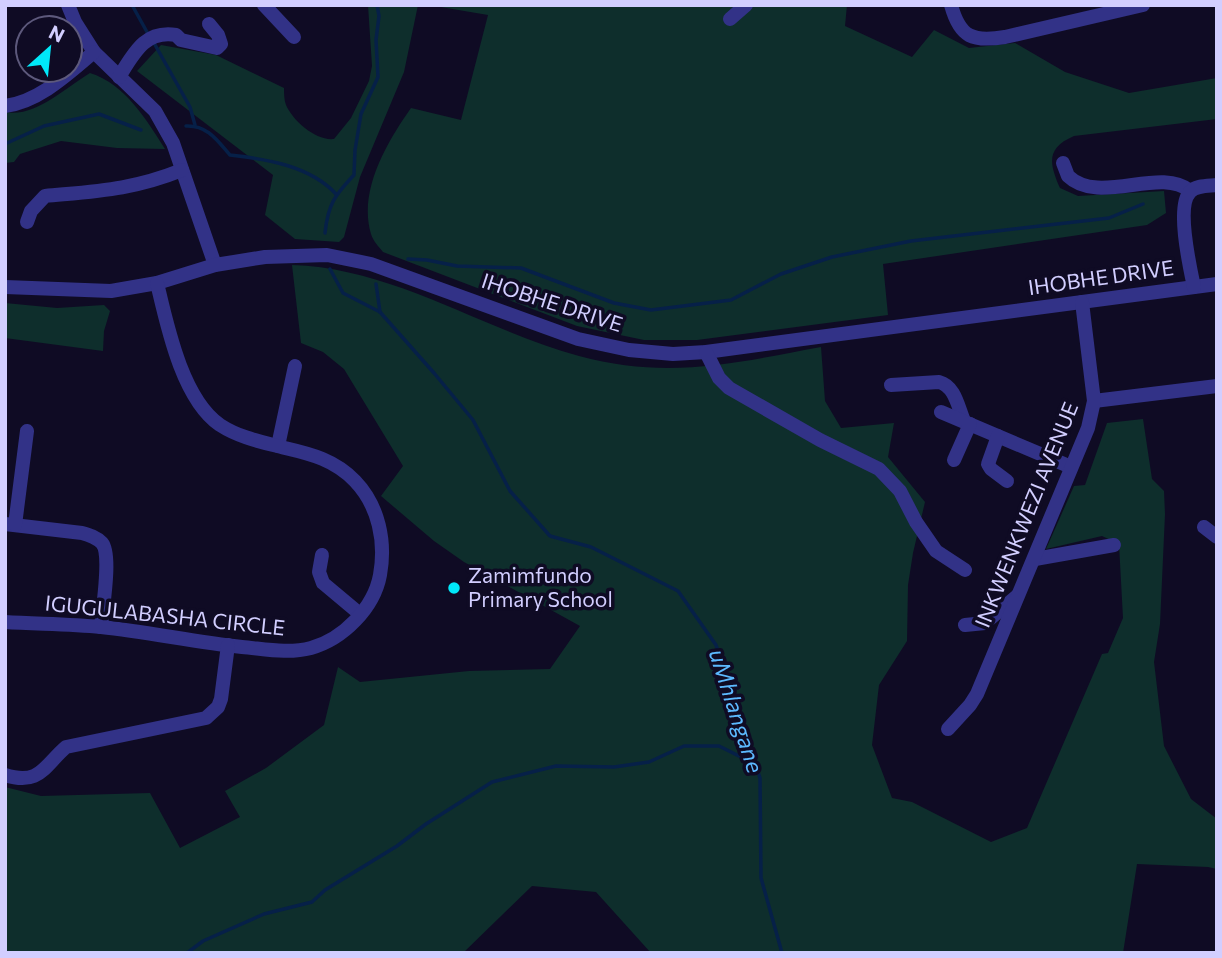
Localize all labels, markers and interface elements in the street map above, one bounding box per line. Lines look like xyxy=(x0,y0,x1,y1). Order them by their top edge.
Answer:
north arrow xyxy=(14,14,84,84)
text: N xyxy=(45,20,69,47)
street label: IHOBHE DRIVE xyxy=(1026,254,1175,299)
street label: IHOBHE DRIVE xyxy=(479,267,626,336)
street label: INKWENKWEZI AVENUE xyxy=(969,398,1082,631)
place label: Zamimfundo Primary School xyxy=(468,562,613,611)
marker: Zamimfundo Primary School xyxy=(446,580,462,596)
street label: IGUGULABASHA CIRCLE xyxy=(44,589,286,640)
water label: uMhlangane xyxy=(704,645,770,776)

